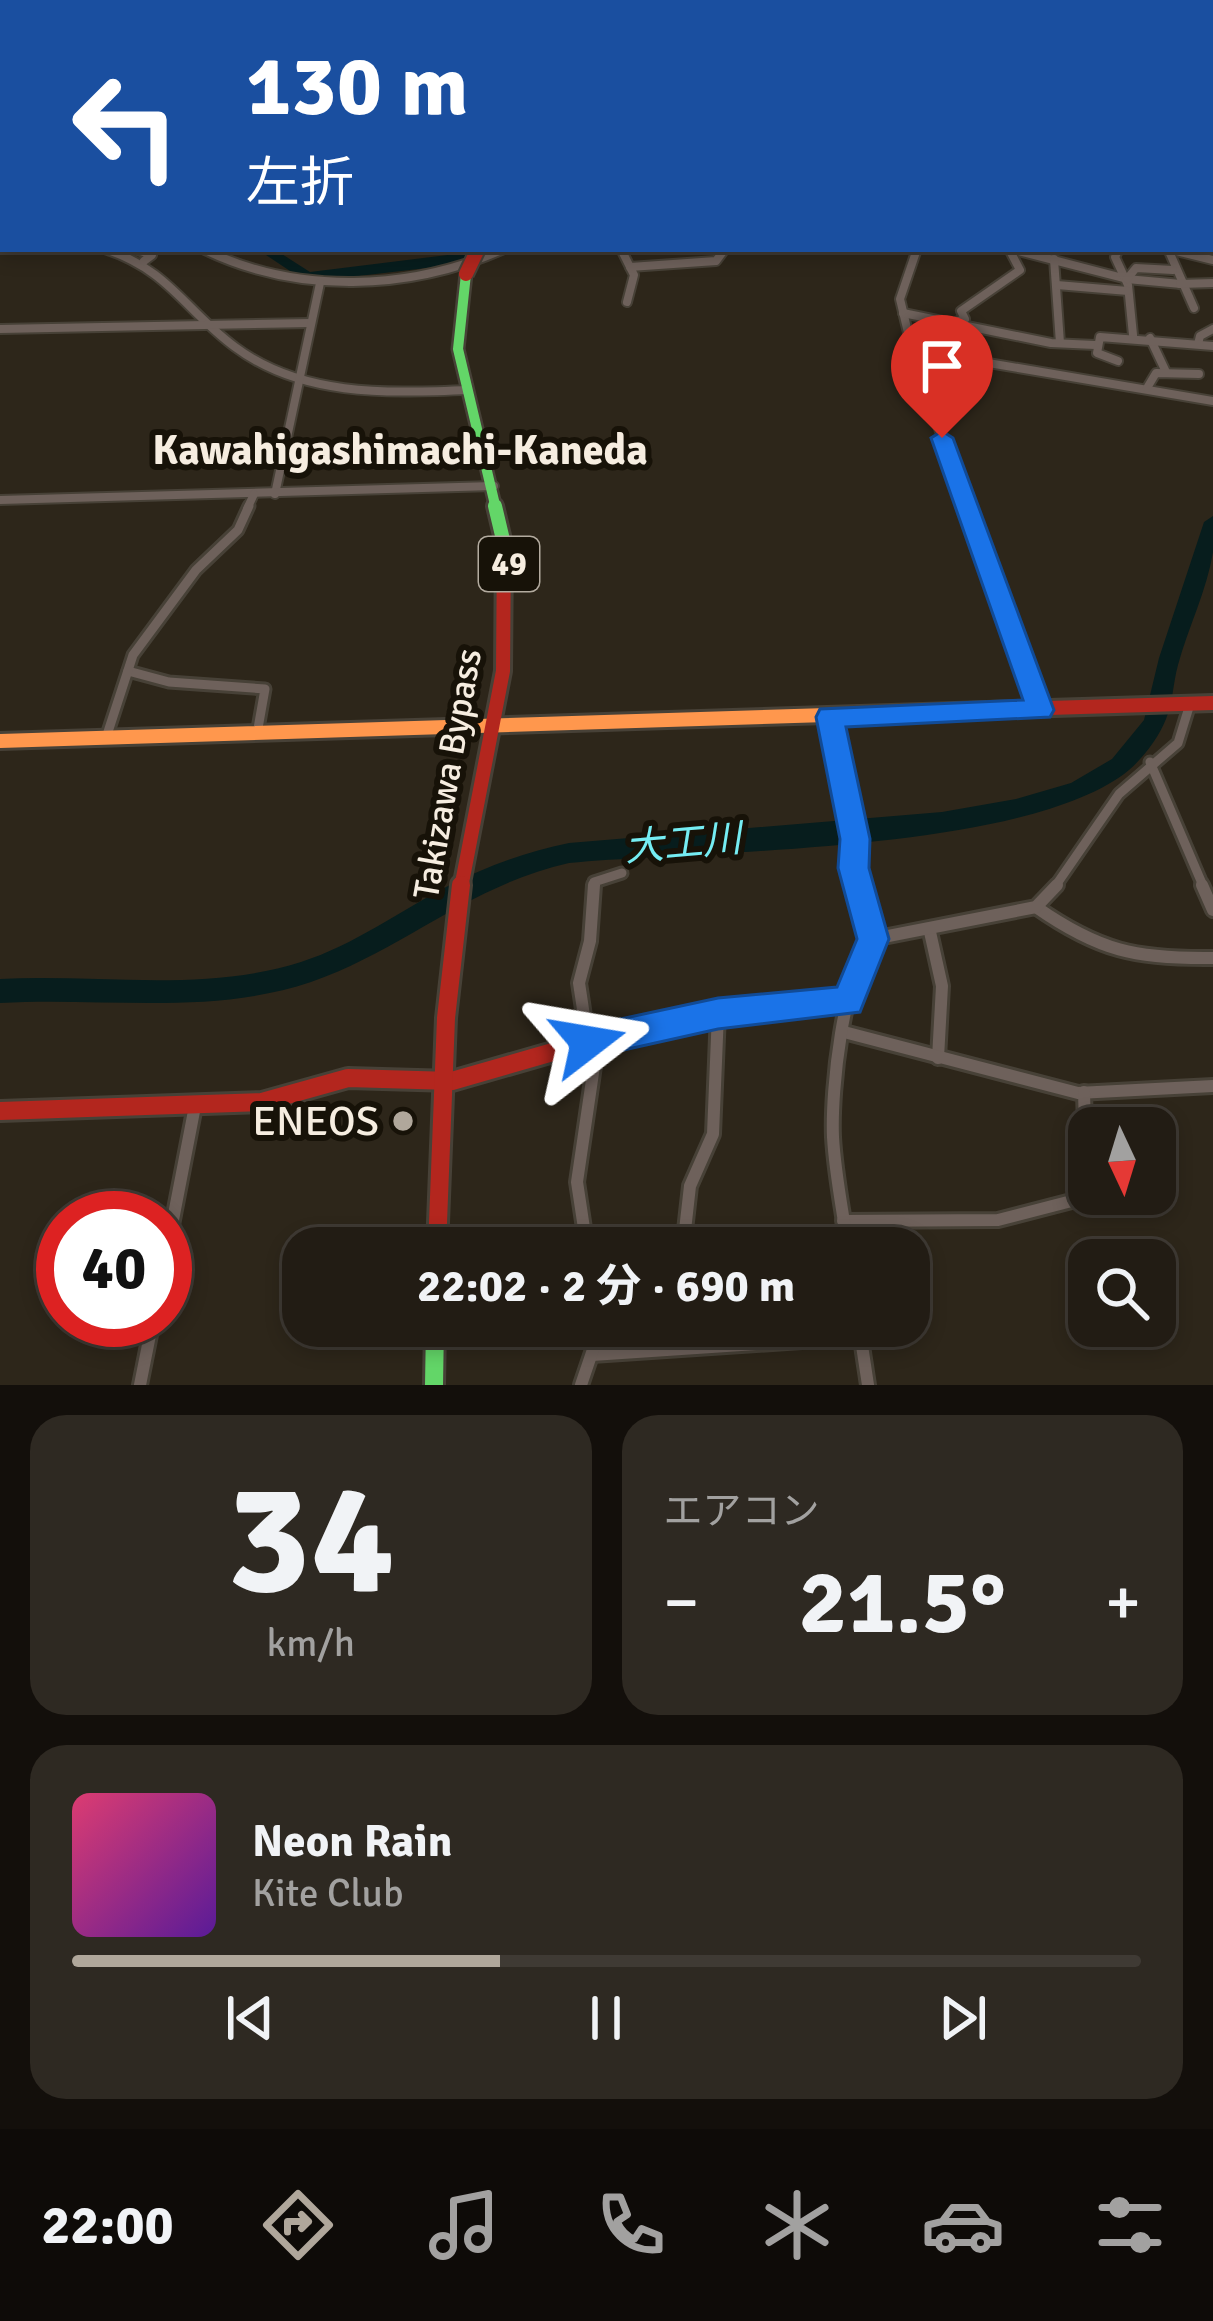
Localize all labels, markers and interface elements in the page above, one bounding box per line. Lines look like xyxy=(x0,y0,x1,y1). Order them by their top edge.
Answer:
text: 130 m xyxy=(246,35,468,139)
icon: left xyxy=(48,48,204,204)
text: 左折 xyxy=(246,150,354,217)
pin xyxy=(891,315,993,438)
icon: arrive xyxy=(909,333,975,399)
district label: Kawahigashimachi-Kaneda xyxy=(152,425,648,476)
road number: 49 xyxy=(479,537,539,591)
street label: Takizawa Bypass xyxy=(404,645,492,903)
water label: 大工川 xyxy=(623,814,747,872)
position arrow xyxy=(525,979,651,1105)
place label: ENEOS xyxy=(252,1096,379,1147)
north arrow xyxy=(1068,1107,1176,1215)
map controls xyxy=(1068,1107,1176,1347)
marker: ENEOS xyxy=(390,1108,416,1134)
speed limit sign: 40 xyxy=(36,1191,192,1347)
button: search xyxy=(1068,1239,1176,1347)
text: 22:02 · 2 分 · 690 m xyxy=(417,1259,795,1314)
text: 34 xyxy=(227,1444,395,1637)
text: エアコン xyxy=(664,1487,820,1535)
text: 21.5° xyxy=(798,1547,1006,1658)
text: − xyxy=(664,1562,699,1643)
text: + xyxy=(1105,1562,1141,1643)
text: km/h xyxy=(267,1619,355,1667)
text: Neon Rain xyxy=(252,1814,452,1869)
text: Kite Club xyxy=(252,1869,403,1917)
icon: previous xyxy=(217,1985,283,2051)
icon: pause xyxy=(573,1985,639,2051)
icon: next xyxy=(930,1985,996,2051)
icon: directions xyxy=(256,2183,340,2267)
icon: music xyxy=(422,2183,506,2267)
icon: phone xyxy=(589,2183,673,2267)
icon: climate xyxy=(755,2183,839,2267)
icon: car xyxy=(921,2183,1005,2267)
icon: filters xyxy=(1088,2183,1172,2267)
text: 22:00 xyxy=(41,2192,174,2259)

